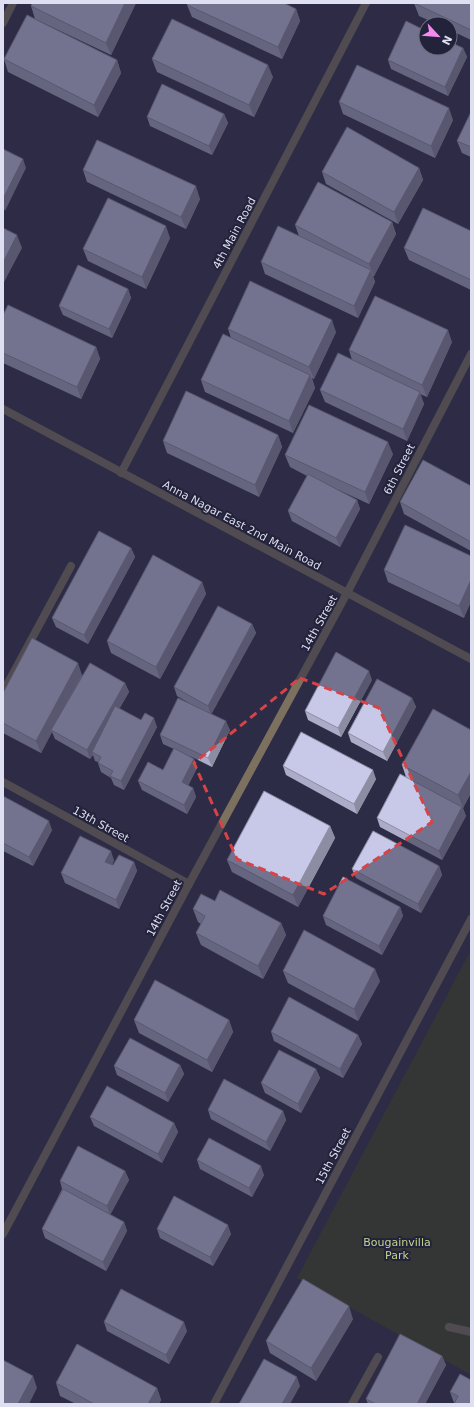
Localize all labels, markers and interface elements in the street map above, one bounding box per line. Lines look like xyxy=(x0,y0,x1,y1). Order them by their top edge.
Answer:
north arrow xyxy=(418,16,458,56)
text: N xyxy=(439,33,454,47)
street label: 4th Main Road xyxy=(210,195,259,271)
street label: 6th Street xyxy=(381,441,418,497)
street label: Anna Nagar East 2nd Main Road xyxy=(160,478,323,573)
street label: 14th Street xyxy=(299,592,341,654)
street label: 13th Street xyxy=(70,804,132,846)
street label: 14th Street xyxy=(144,877,185,939)
street label: 15th Street xyxy=(313,1125,354,1187)
park label: Bougainvilla Park xyxy=(363,1236,431,1262)

